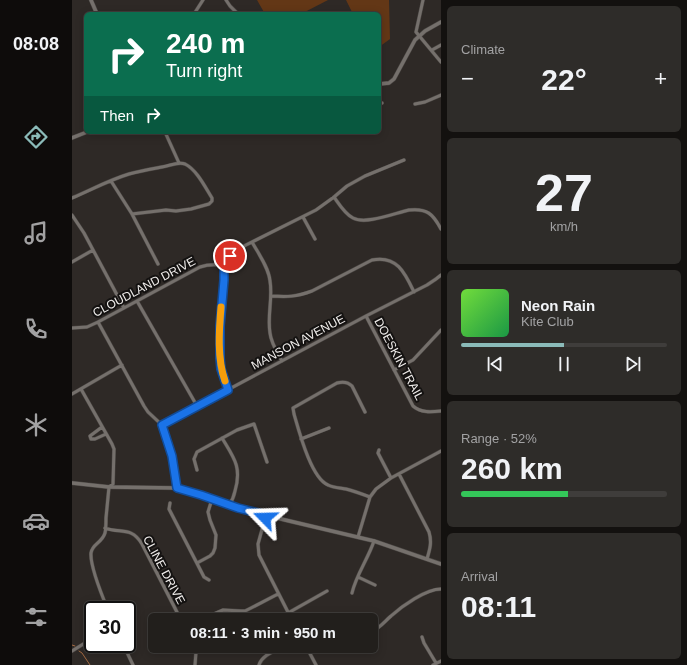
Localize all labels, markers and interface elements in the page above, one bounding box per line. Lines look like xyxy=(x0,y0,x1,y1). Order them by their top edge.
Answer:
icon: right xyxy=(100,28,152,80)
text: 240 m xyxy=(166,28,245,59)
text: 08:08 xyxy=(13,34,59,54)
text: Climate xyxy=(461,42,505,57)
text: Turn right xyxy=(166,61,242,81)
text: 22° xyxy=(541,63,587,96)
text: − xyxy=(461,66,474,91)
text: + xyxy=(654,66,667,91)
icon: right xyxy=(142,104,164,126)
text: Then xyxy=(100,107,134,124)
icon: directions xyxy=(22,123,50,151)
text: 27 xyxy=(535,164,593,222)
icon: music xyxy=(22,219,50,247)
text: km/h xyxy=(550,219,578,234)
pin xyxy=(213,239,247,273)
icon: arrive xyxy=(219,245,241,267)
street label: CLOUDLAND DRIVE xyxy=(90,254,198,320)
text: Neon Rain xyxy=(521,297,595,314)
street label: MANSON AVENUE xyxy=(249,311,347,373)
text: Kite Club xyxy=(521,314,574,329)
icon: phone xyxy=(22,315,50,343)
street label: DOESKIN TRAIL xyxy=(371,315,427,403)
icon: previous xyxy=(484,353,506,375)
icon: pause xyxy=(553,353,575,375)
icon: next xyxy=(622,353,644,375)
icon: climate xyxy=(22,411,50,439)
text: Range · 52% xyxy=(461,431,537,446)
text: 260 km xyxy=(461,452,563,485)
position arrow xyxy=(244,497,286,539)
icon: car xyxy=(22,507,50,535)
street label: CLINE DRIVE xyxy=(140,533,188,607)
text: Arrival xyxy=(461,569,498,584)
text: 08:11 xyxy=(461,590,536,623)
speed limit sign: 30 xyxy=(84,601,136,653)
icon: filters xyxy=(22,603,50,631)
text: 08:11 · 3 min · 950 m xyxy=(190,624,336,641)

